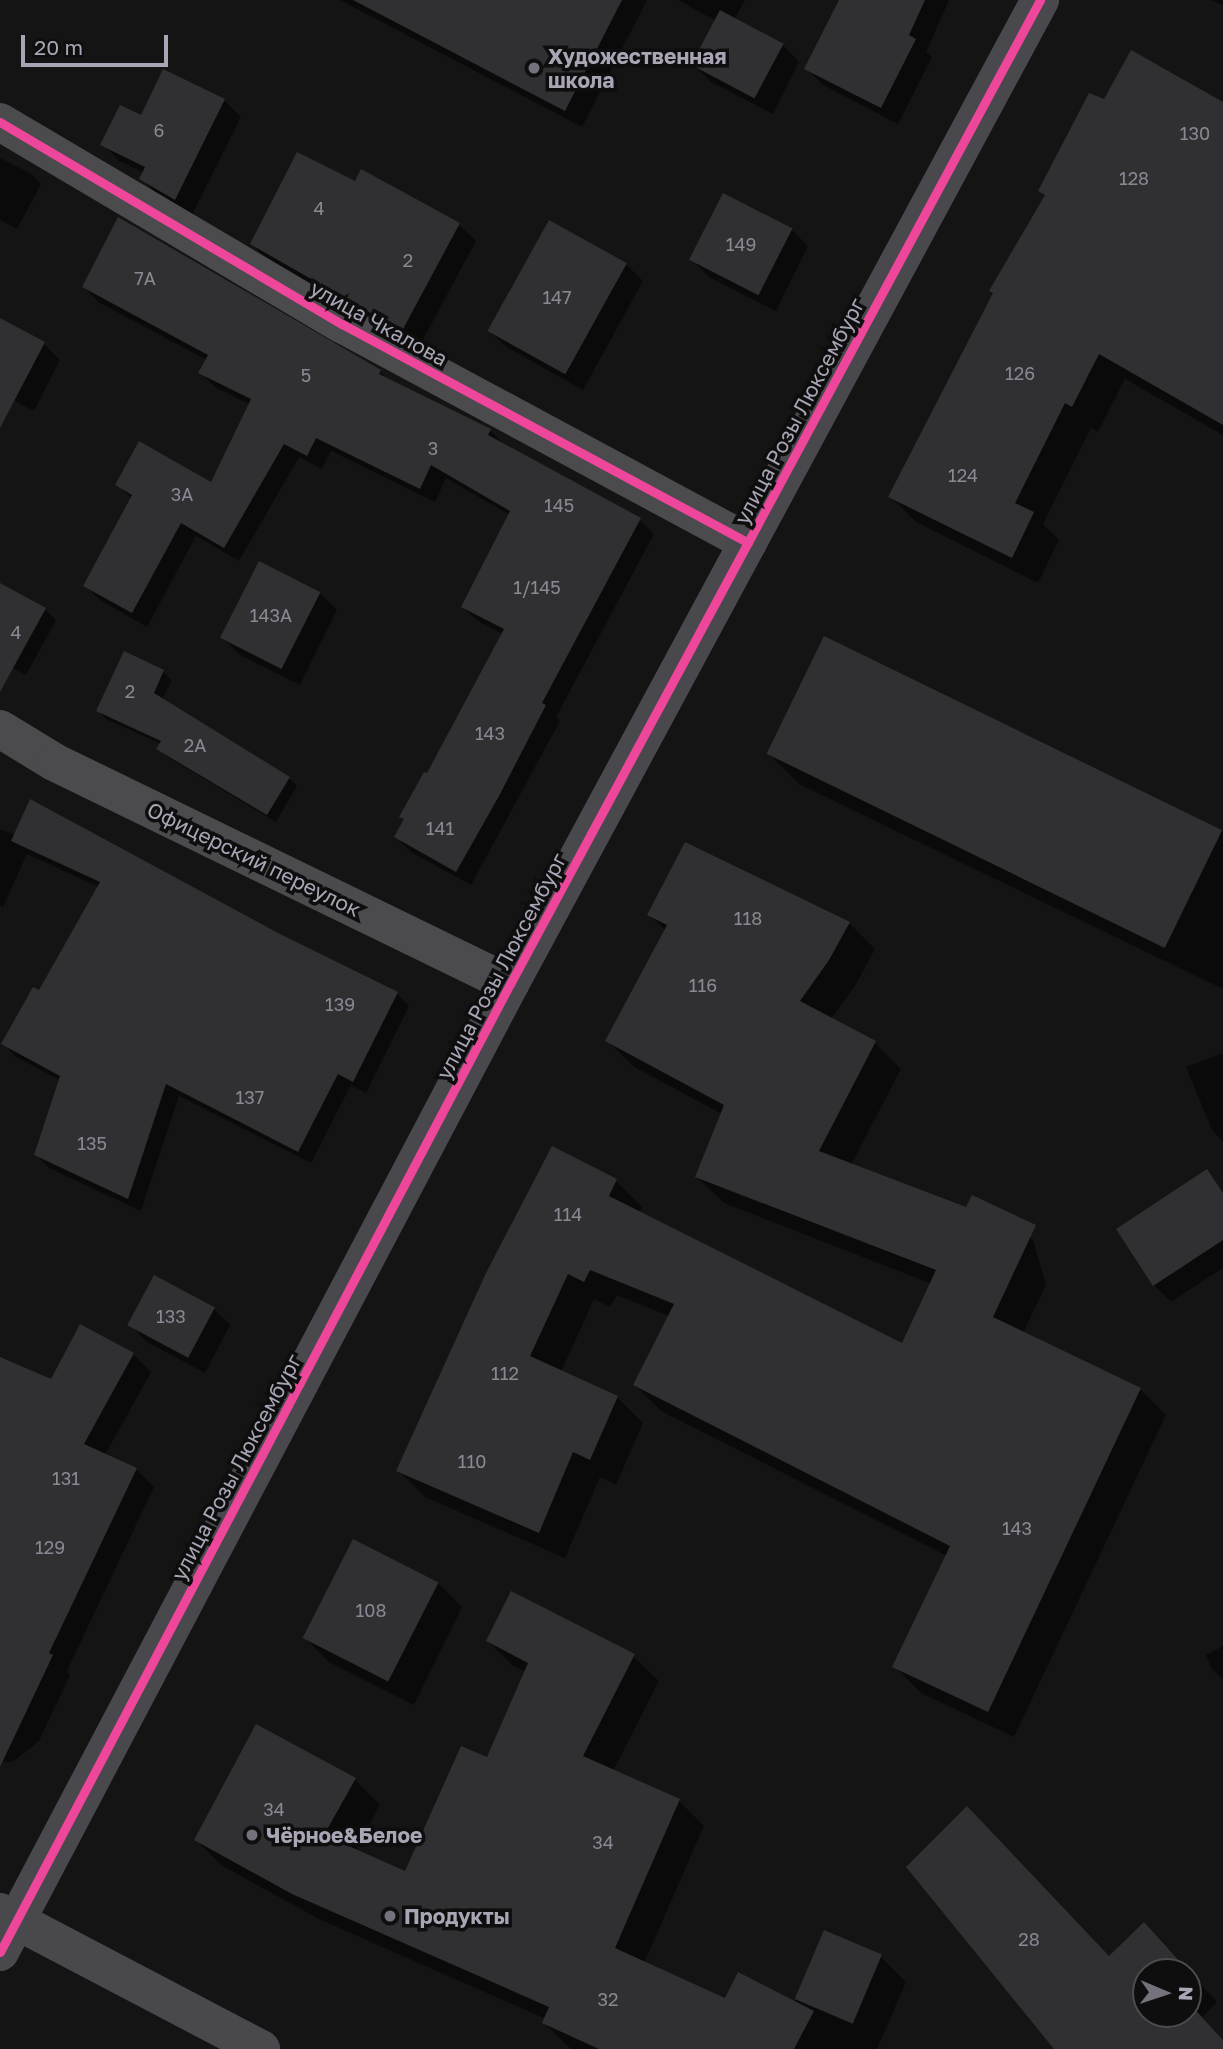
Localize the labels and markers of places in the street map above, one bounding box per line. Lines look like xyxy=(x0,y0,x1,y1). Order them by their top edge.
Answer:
place label: Художественная школа xyxy=(548,43,727,93)
marker: Художественная школа xyxy=(526,60,542,76)
place label: Чёрное&Белое xyxy=(266,1822,422,1848)
marker: Чёрное&Белое xyxy=(244,1827,260,1843)
place label: Продукты xyxy=(404,1903,510,1929)
marker: Продукты xyxy=(382,1908,398,1924)

